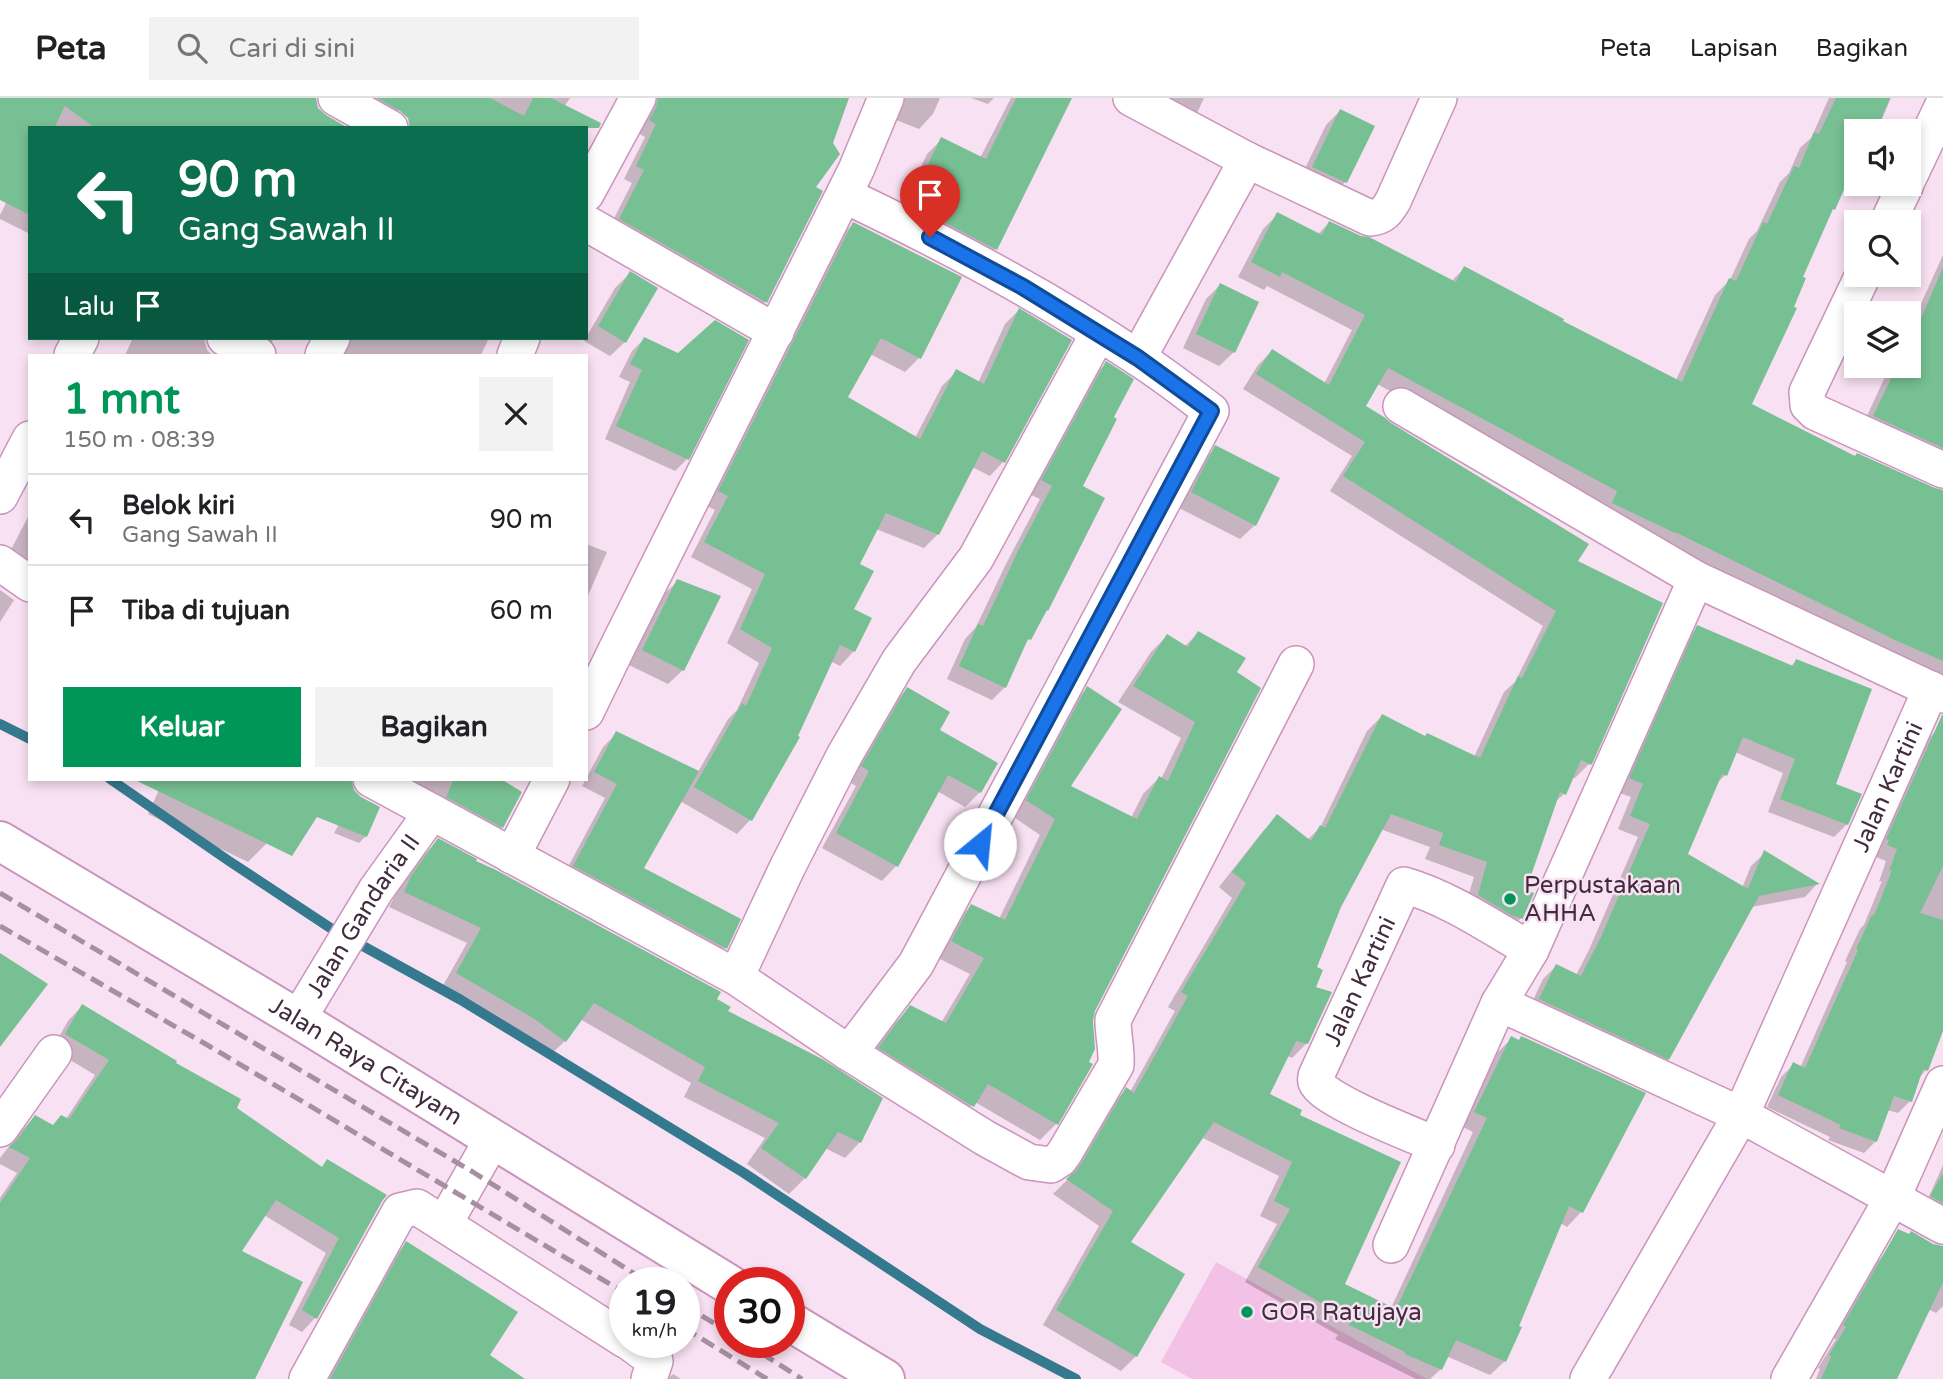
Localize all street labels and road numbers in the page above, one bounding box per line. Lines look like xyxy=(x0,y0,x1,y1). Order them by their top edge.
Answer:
street label: Jalan Kartini xyxy=(1846,717,1930,857)
street label: Jalan Gandaria II xyxy=(300,829,426,1003)
street label: Jalan Kartini xyxy=(1318,912,1402,1051)
street label: Jalan Raya Citayam xyxy=(264,991,468,1132)

